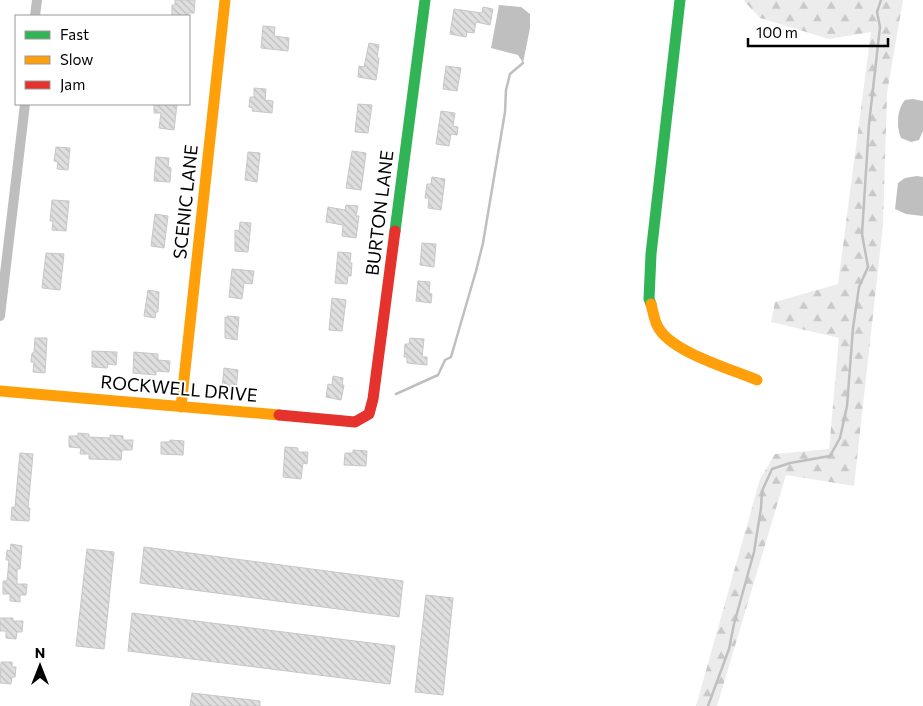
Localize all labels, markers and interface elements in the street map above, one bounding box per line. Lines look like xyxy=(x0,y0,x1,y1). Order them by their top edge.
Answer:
legend xyxy=(15,15,190,105)
scale bar xyxy=(748,15,888,47)
text: 100 m xyxy=(756,23,798,41)
text: Fast xyxy=(60,25,89,43)
text: Slow xyxy=(60,50,93,68)
text: Jam xyxy=(60,75,85,93)
street label: SCENIC LANE xyxy=(168,144,202,260)
street label: BURTON LANE xyxy=(360,149,398,277)
street label: ROCKWELL DRIVE xyxy=(100,370,258,406)
north arrow xyxy=(15,641,65,691)
text: N xyxy=(35,644,45,661)

